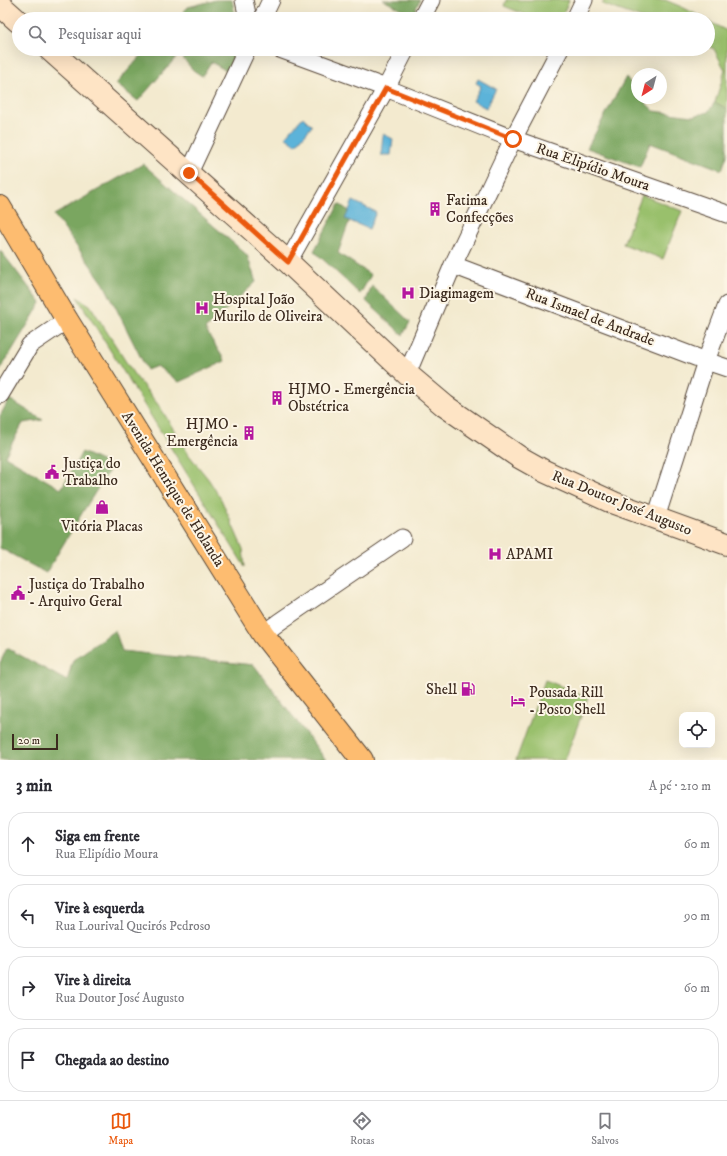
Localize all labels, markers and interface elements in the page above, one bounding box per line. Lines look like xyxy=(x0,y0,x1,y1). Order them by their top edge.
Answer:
search box xyxy=(12,12,715,56)
icon: search xyxy=(26,23,48,45)
text: Pesquisar aqui xyxy=(58,25,141,44)
north arrow xyxy=(631,68,667,104)
route start xyxy=(504,130,522,148)
street label: Rua Elipídio Moura xyxy=(534,139,653,196)
route end xyxy=(180,164,198,182)
place label: Fatima Confecções xyxy=(446,191,513,227)
building icon: Fatima Confecções xyxy=(427,201,443,217)
place label: Diagimagem xyxy=(419,284,494,303)
street label: Rua Ismael de Andrade xyxy=(523,284,657,350)
hospital icon: Diagimagem xyxy=(400,285,416,301)
place label: Hospital João Murilo de Oliveira xyxy=(213,290,323,326)
hospital icon: Hospital João Murilo de Oliveira xyxy=(194,300,210,316)
place label: HJMO - Emergência Obstétrica xyxy=(288,380,416,416)
building icon: HJMO - Emergência Obstétrica xyxy=(269,390,285,406)
street label: Avenida Henrique de Holanda xyxy=(117,408,229,571)
place label: HJMO - Emergência xyxy=(166,415,239,451)
building icon: HJMO - Emergência xyxy=(241,425,257,441)
place label: Justiça do Trabalho xyxy=(61,454,120,490)
public building icon: Justiça do Trabalho xyxy=(44,464,60,480)
street label: Rua Doutor José Augusto xyxy=(549,466,695,540)
shop icon: Vitória Placas xyxy=(94,499,110,515)
place label: Vitória Placas xyxy=(60,517,143,536)
place label: APAMI xyxy=(506,545,553,564)
hospital icon: APAMI xyxy=(487,546,503,562)
place label: Justiça do Trabalho - Arquivo Geral xyxy=(27,575,144,611)
public building icon: Justiça do Trabalho - Arquivo Geral xyxy=(10,585,26,601)
place label: Shell xyxy=(426,680,457,699)
fuel station icon: Shell xyxy=(460,681,476,697)
place label: Pousada Rill - Posto Shell xyxy=(529,683,606,719)
hotel icon: Pousada Rill - Posto Shell xyxy=(510,693,526,709)
map controls xyxy=(679,712,715,748)
button: locate xyxy=(679,712,715,748)
scale bar xyxy=(12,732,58,751)
text: 20 m xyxy=(18,734,40,748)
text: 3 min xyxy=(16,775,52,797)
text: A pé · 210 m xyxy=(649,778,711,794)
text: Siga em frente xyxy=(55,827,140,846)
icon: ahead xyxy=(17,833,39,855)
text: 60 m xyxy=(684,836,710,852)
text: Rua Elipídio Moura xyxy=(55,846,158,862)
text: Vire à esquerda xyxy=(55,899,144,918)
icon: left xyxy=(17,905,39,927)
text: 90 m xyxy=(684,908,710,924)
text: Rua Lourival Queirós Pedroso xyxy=(55,918,210,934)
text: Vire à direita xyxy=(55,971,131,990)
icon: right xyxy=(17,977,39,999)
text: 60 m xyxy=(684,980,710,996)
text: Rua Doutor José Augusto xyxy=(55,990,184,1006)
icon: arrive xyxy=(17,1049,39,1071)
text: Chegada ao destino xyxy=(55,1051,169,1070)
tab: Mapa xyxy=(108,1110,133,1148)
tab: Rotas xyxy=(350,1110,374,1148)
tab: Salvos xyxy=(591,1110,619,1148)

